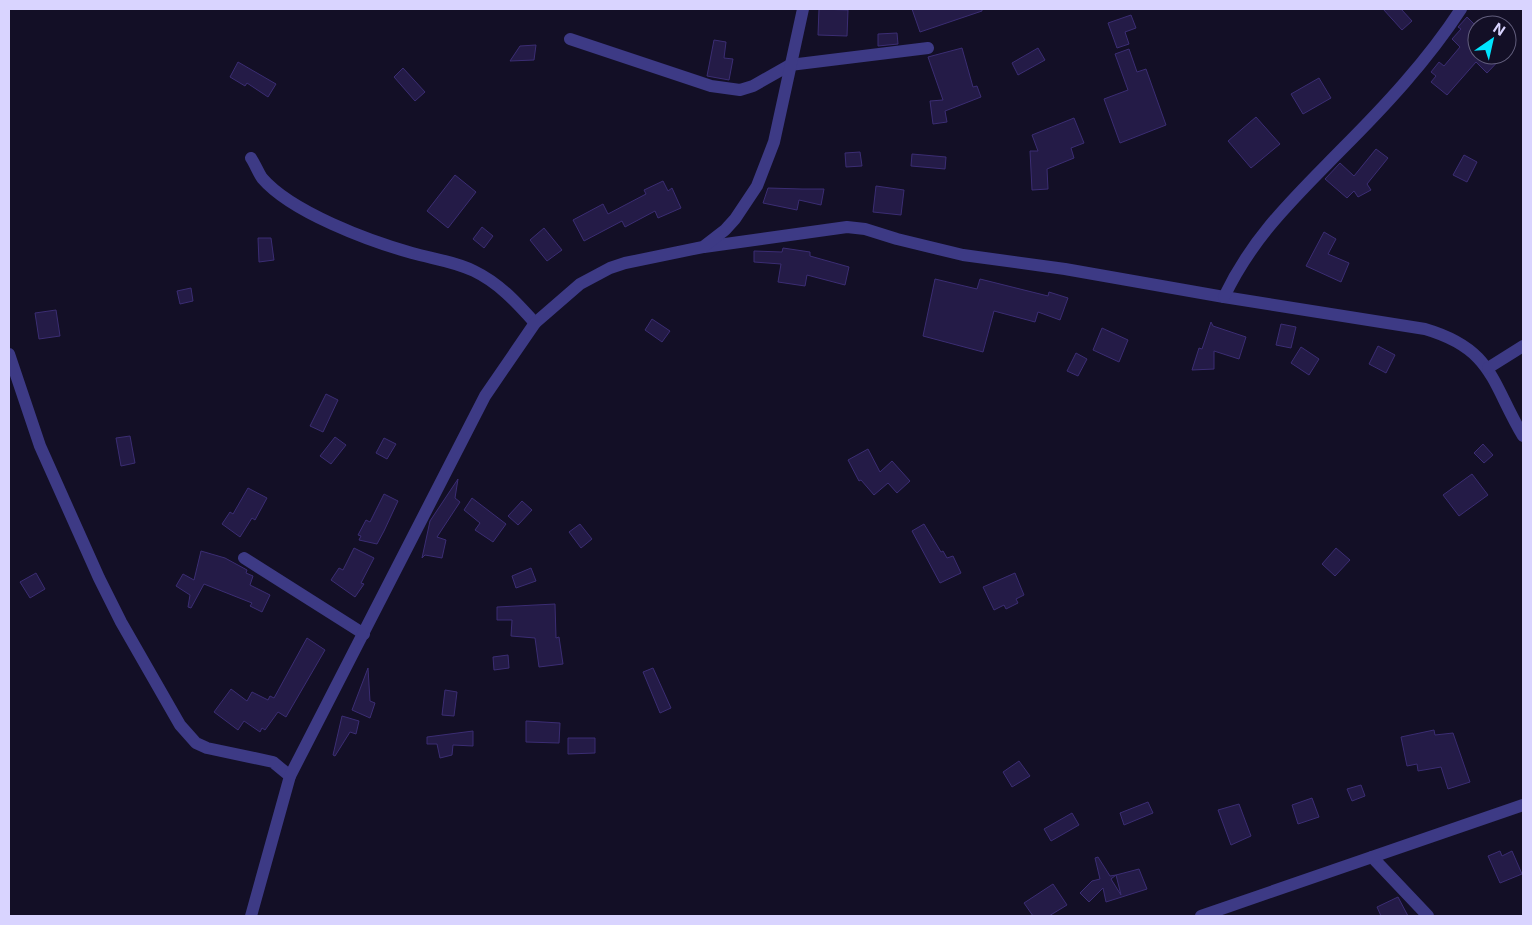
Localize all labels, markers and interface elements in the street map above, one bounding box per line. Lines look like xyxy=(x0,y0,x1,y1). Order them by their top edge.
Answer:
north arrow xyxy=(1467,15,1517,65)
text: N xyxy=(1490,19,1509,39)

